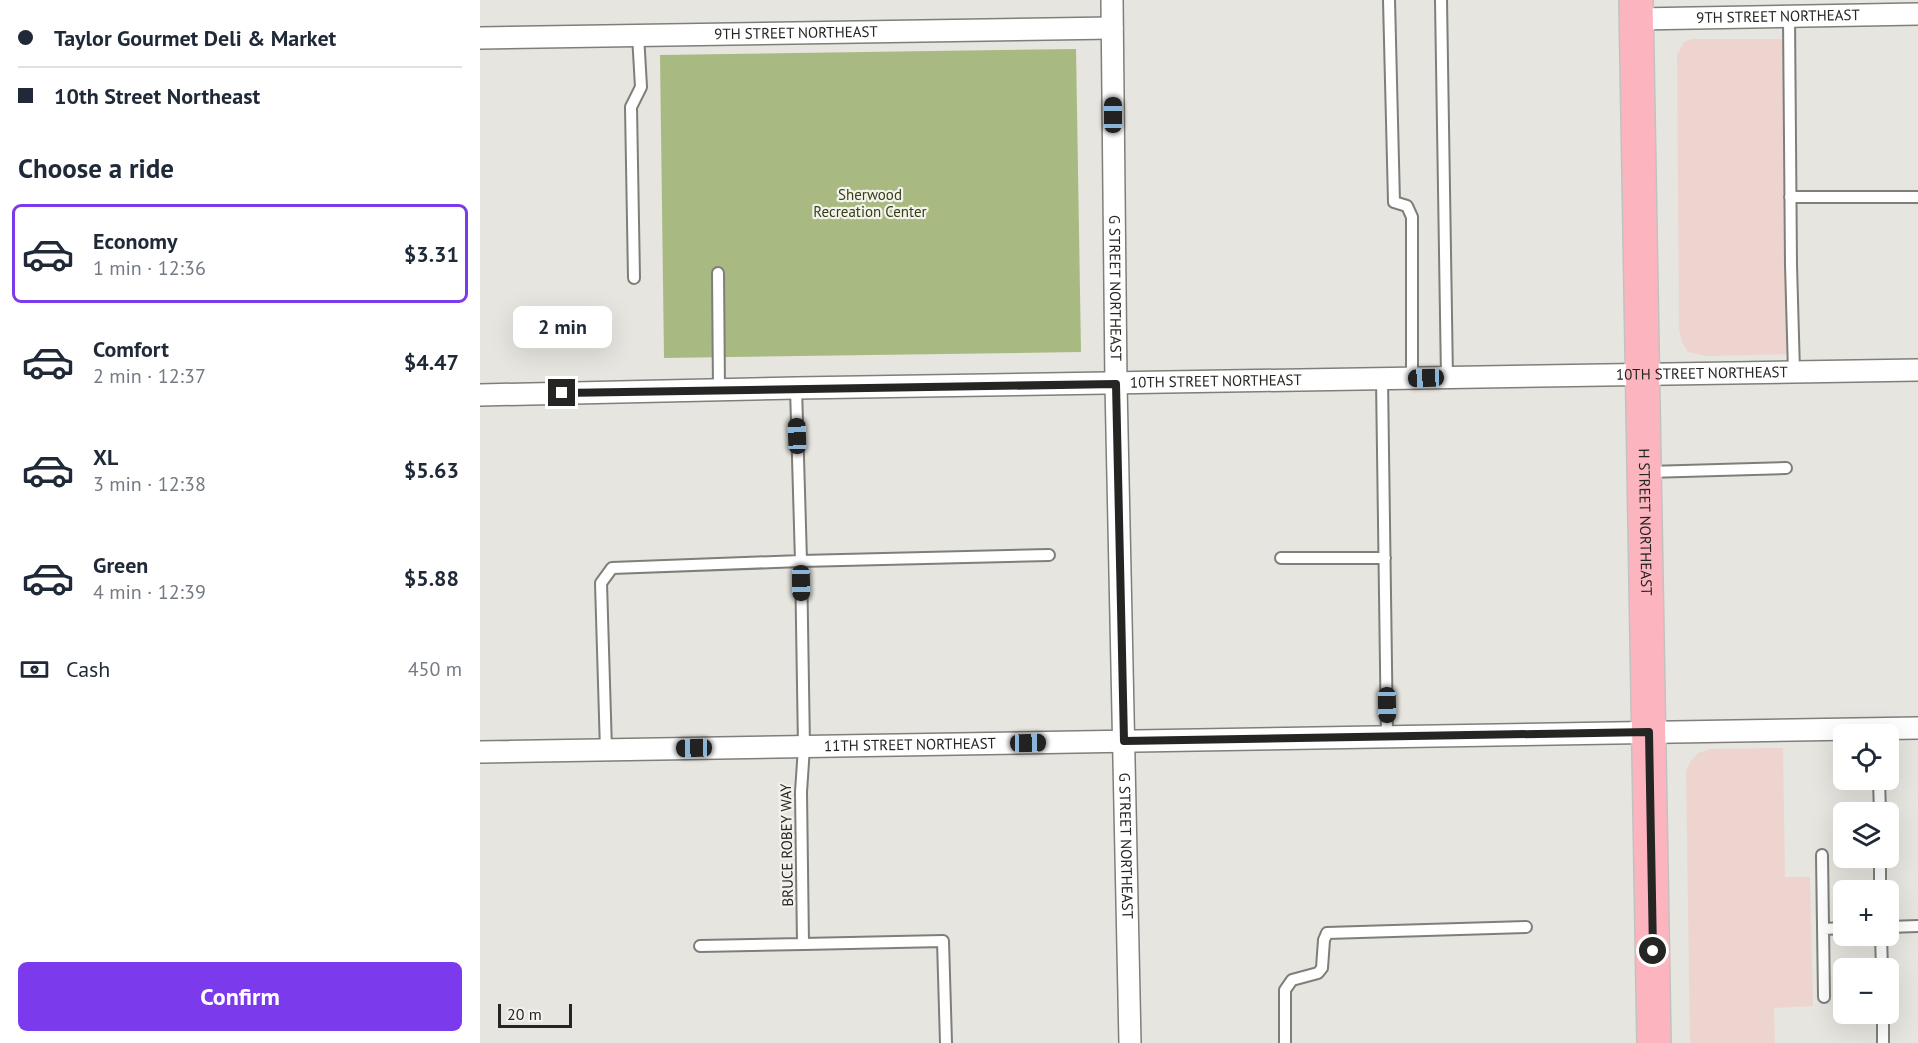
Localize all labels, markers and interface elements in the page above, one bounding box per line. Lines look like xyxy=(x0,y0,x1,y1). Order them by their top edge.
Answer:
street label: 9TH STREET NORTHEAST xyxy=(1696,5,1861,27)
street label: 9TH STREET NORTHEAST xyxy=(714,22,879,43)
text: Taylor Gourmet Deli & Market xyxy=(54,24,336,52)
text: 10th Street Northeast xyxy=(54,82,260,110)
car xyxy=(1104,97,1122,133)
text: Choose a ride xyxy=(18,151,174,185)
park label: Sherwood Recreation Center xyxy=(813,185,927,221)
street label: G STREET NORTHEAST xyxy=(1105,215,1126,362)
icon: car xyxy=(21,227,75,281)
text: Economy xyxy=(93,227,177,255)
text: $3.31 xyxy=(404,240,459,268)
text: 1 min · 12:36 xyxy=(93,255,206,281)
callout: 2 min xyxy=(512,306,612,348)
text: 2 min xyxy=(538,314,587,340)
icon: car xyxy=(21,335,75,389)
text: Comfort xyxy=(93,335,169,363)
text: $4.47 xyxy=(404,348,459,376)
street label: 10TH STREET NORTHEAST xyxy=(1616,362,1789,384)
text: 2 min · 12:37 xyxy=(93,363,206,389)
car xyxy=(1408,368,1444,388)
street label: 10TH STREET NORTHEAST xyxy=(1130,370,1303,392)
route end xyxy=(548,379,575,406)
car xyxy=(787,418,807,454)
icon: car xyxy=(21,443,75,497)
text: XL xyxy=(93,443,118,471)
street label: H STREET NORTHEAST xyxy=(1635,448,1656,596)
text: $5.63 xyxy=(404,456,459,484)
text: 3 min · 12:38 xyxy=(93,471,206,497)
icon: car xyxy=(21,551,75,605)
text: Green xyxy=(93,551,148,579)
text: $5.88 xyxy=(404,564,459,592)
car xyxy=(792,565,810,601)
text: 4 min · 12:39 xyxy=(93,579,206,605)
icon: cash xyxy=(18,653,51,686)
text: Cash xyxy=(66,655,110,683)
text: 450 m xyxy=(408,656,462,682)
car xyxy=(1378,687,1396,723)
map controls xyxy=(1833,724,1899,1024)
button: locate xyxy=(1833,724,1899,790)
street label: 11TH STREET NORTHEAST xyxy=(824,733,997,755)
car xyxy=(1010,734,1046,752)
car xyxy=(676,739,712,757)
street label: G STREET NORTHEAST xyxy=(1115,773,1137,920)
street label: BRUCE ROBEY WAY xyxy=(776,783,797,907)
button: layers xyxy=(1833,802,1899,868)
button: + xyxy=(1833,880,1899,946)
route start xyxy=(1639,937,1666,964)
button: − xyxy=(1833,958,1899,1024)
button: Confirm xyxy=(18,962,462,1031)
scale bar xyxy=(498,1001,572,1028)
text: 20 m xyxy=(507,1004,542,1024)

